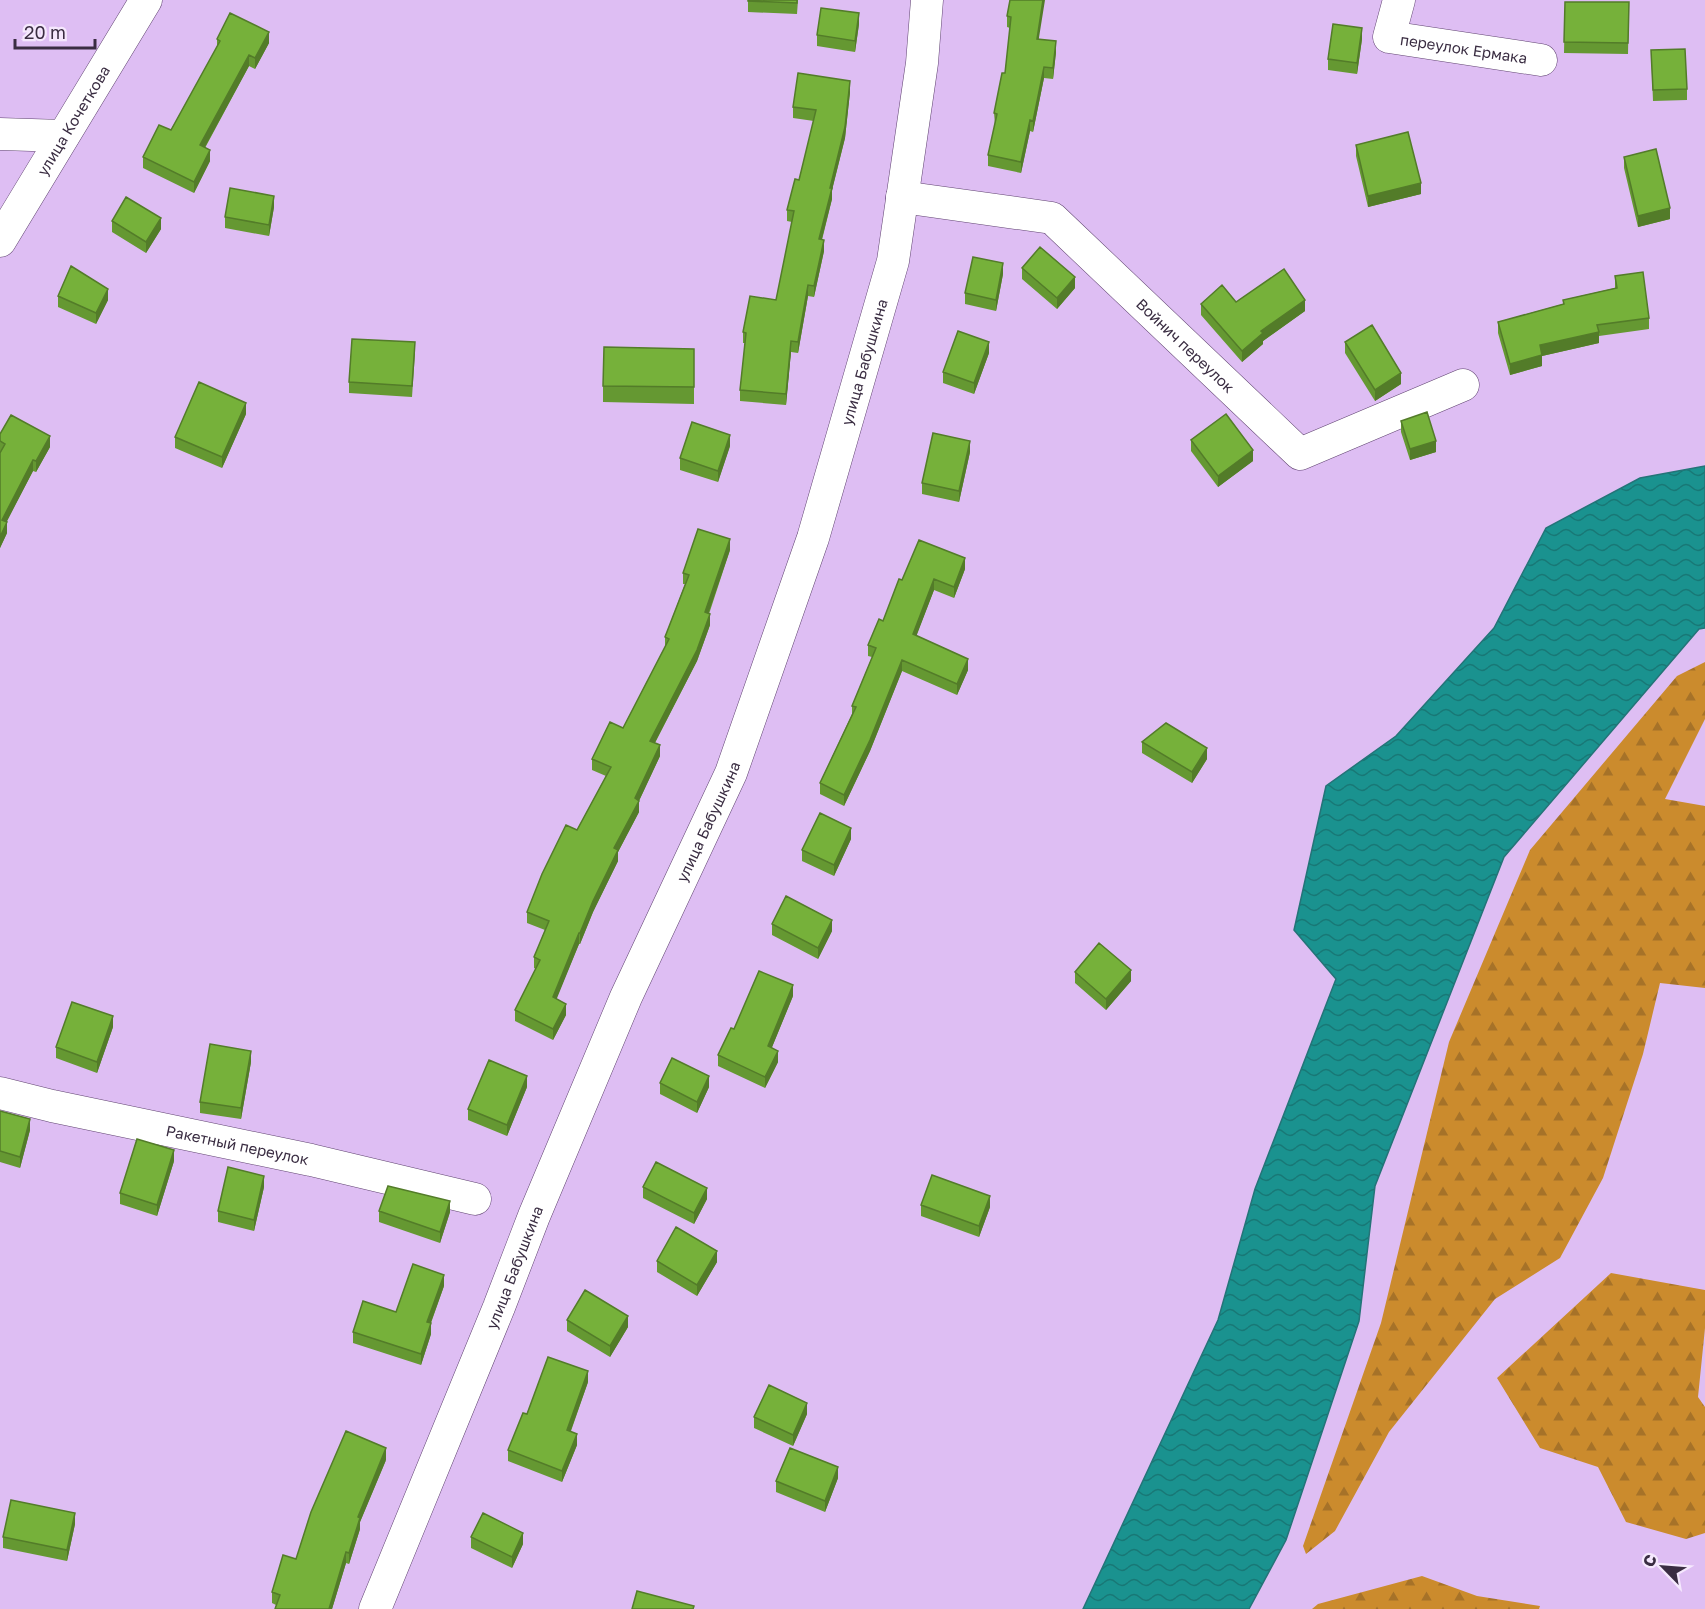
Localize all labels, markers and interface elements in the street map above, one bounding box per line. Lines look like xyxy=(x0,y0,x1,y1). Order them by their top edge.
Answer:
scale bar xyxy=(15,12,94,50)
text: 20 m xyxy=(24,21,66,43)
street label: переулок Ермака xyxy=(1399,30,1529,67)
street label: улица Кочеткова xyxy=(33,62,113,179)
street label: Войнич переулок xyxy=(1133,294,1239,396)
street label: улица Бабушкина xyxy=(837,297,891,427)
street label: улица Бабушкина xyxy=(672,759,743,885)
street label: Ракетный переулок xyxy=(164,1121,311,1168)
street label: улица Бабушкина xyxy=(482,1203,546,1332)
north arrow xyxy=(1633,1537,1693,1597)
text: С xyxy=(1638,1551,1661,1570)

